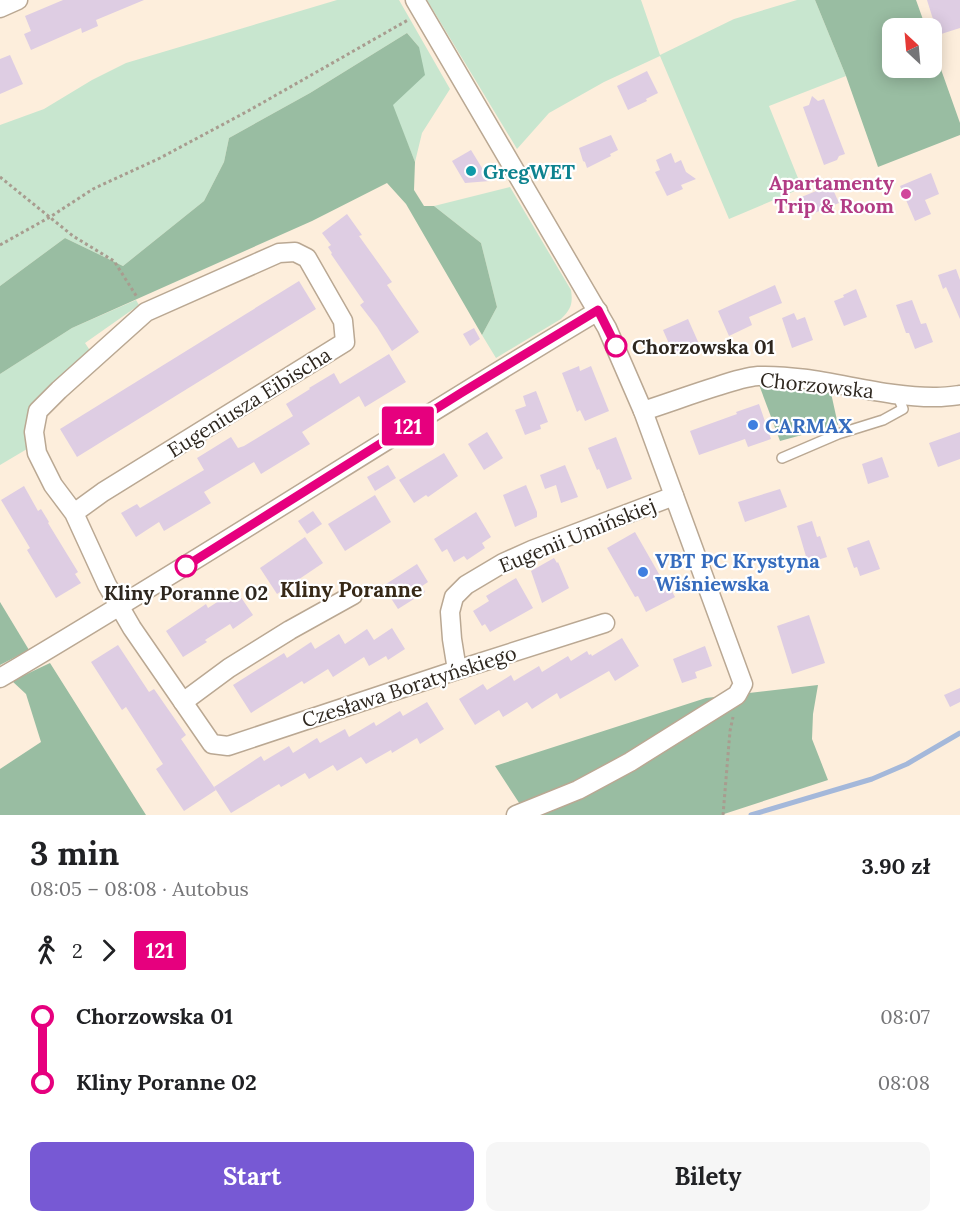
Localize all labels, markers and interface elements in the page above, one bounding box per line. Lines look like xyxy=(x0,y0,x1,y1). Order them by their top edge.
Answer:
north arrow xyxy=(882,18,942,78)
map controls xyxy=(882,18,942,78)
place label: GregWET xyxy=(483,159,575,184)
marker: GregWET xyxy=(464,164,478,178)
place label: Apartamenty Trip & Room xyxy=(769,170,895,218)
marker: Apartamenty Trip & Room xyxy=(899,187,913,201)
place label: Chorzowska 01 xyxy=(632,334,775,359)
marker: Chorzowska 01 xyxy=(605,335,627,357)
street label: Eugeniusza Eibischa xyxy=(163,342,335,462)
street label: Chorzowska xyxy=(759,367,875,403)
line badge: 121 xyxy=(374,406,442,446)
text: 121 xyxy=(394,413,422,440)
place label: CARMAX xyxy=(765,413,852,438)
marker: CARMAX xyxy=(746,418,760,432)
street label: Eugenii Umińskiej xyxy=(495,492,659,578)
place label: VBT PC Krystyna Wiśniewska xyxy=(655,548,820,596)
marker: Kliny Poranne 02 xyxy=(175,555,197,577)
marker: VBT PC Krystyna Wiśniewska xyxy=(636,565,650,579)
district label: Kliny Poranne xyxy=(280,576,422,603)
place label: Kliny Poranne 02 xyxy=(104,580,268,605)
street label: Czesława Boratyńskiego xyxy=(299,640,519,732)
text: 3 min xyxy=(30,832,119,874)
text: 3.90 zł xyxy=(861,852,930,880)
text: 08:05 – 08:08 · Autobus xyxy=(30,876,249,901)
icon: walk xyxy=(30,934,63,967)
icon: forward xyxy=(92,934,125,967)
text: 121 xyxy=(146,937,174,964)
text: 2 xyxy=(72,938,83,963)
text: Chorzowska 01 xyxy=(76,1002,233,1030)
text: 08:07 xyxy=(880,1004,930,1029)
text: Kliny Poranne 02 xyxy=(76,1068,257,1096)
text: 08:08 xyxy=(878,1070,930,1095)
button: Start xyxy=(30,1142,474,1211)
button: Bilety xyxy=(486,1142,930,1211)

